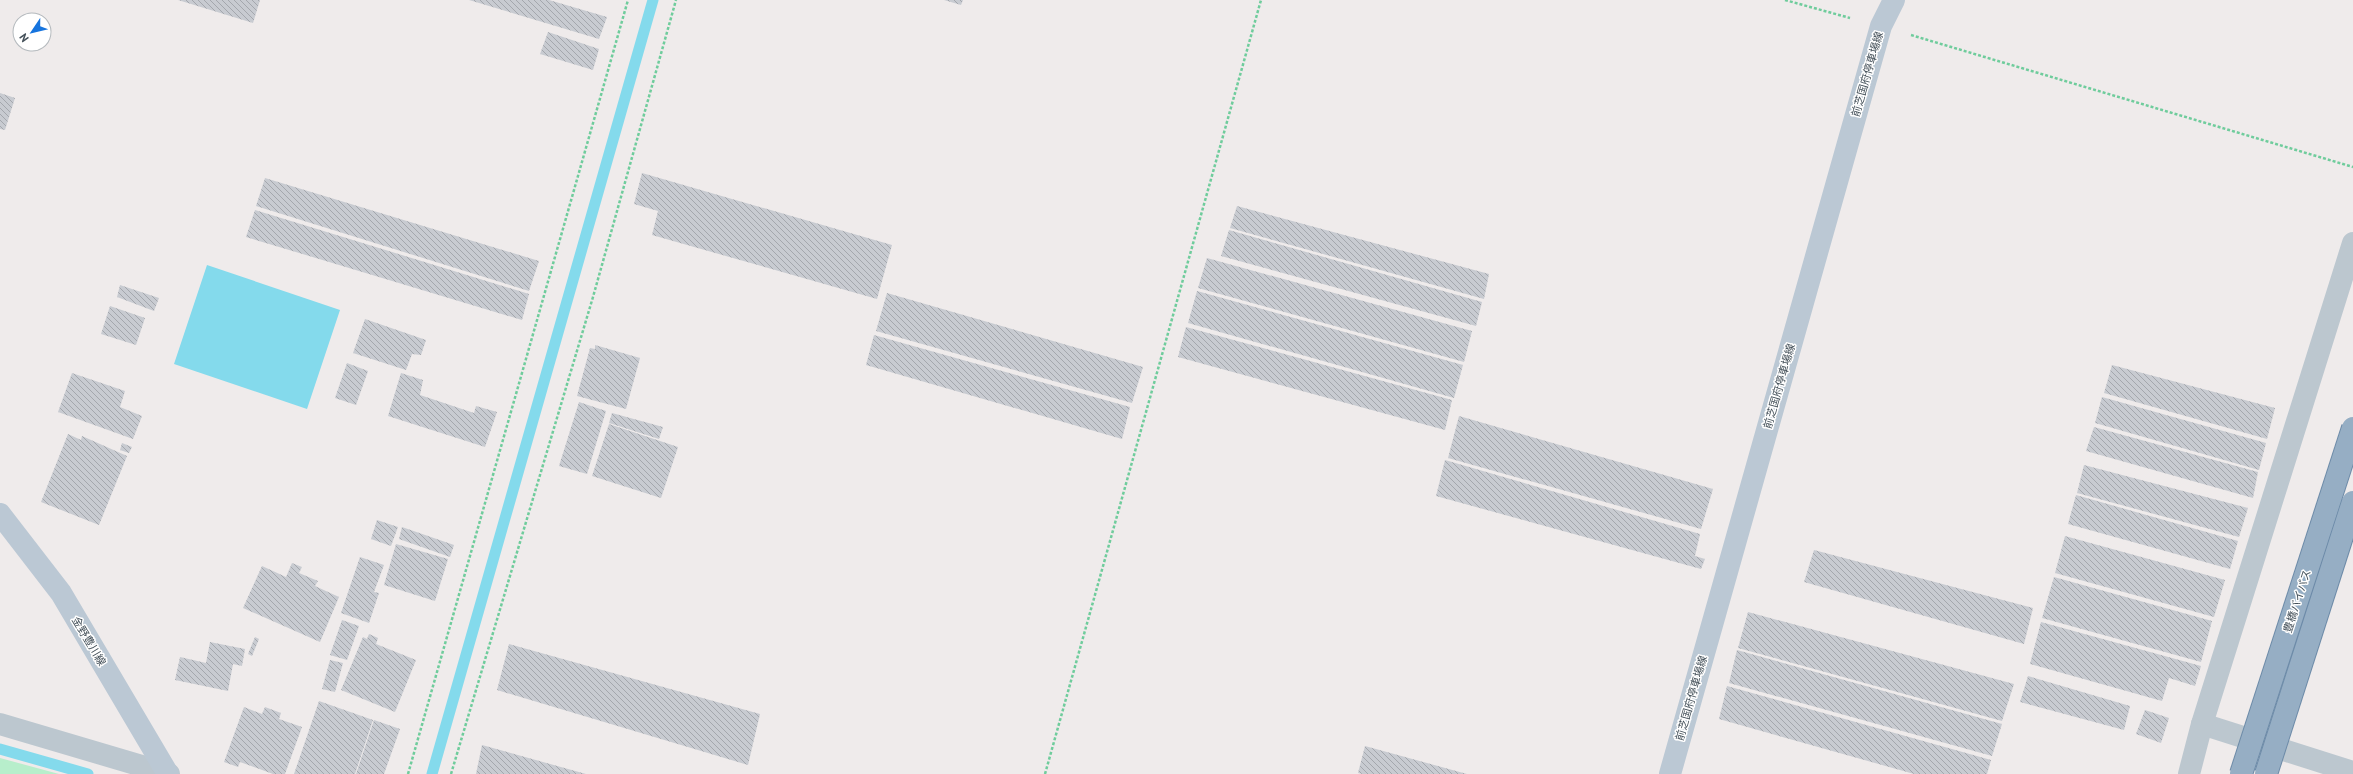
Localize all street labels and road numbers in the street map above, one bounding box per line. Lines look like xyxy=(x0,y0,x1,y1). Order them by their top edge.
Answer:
street label: 前芝国府停車場線 xyxy=(1848,30,1886,118)
street label: 前芝国府停車場線 xyxy=(1760,342,1798,430)
street label: 豊橋バイパス xyxy=(2280,568,2314,634)
street label: 金野豊川線 xyxy=(69,614,109,668)
street label: 前芝国府停車場線 xyxy=(1672,654,1710,742)

